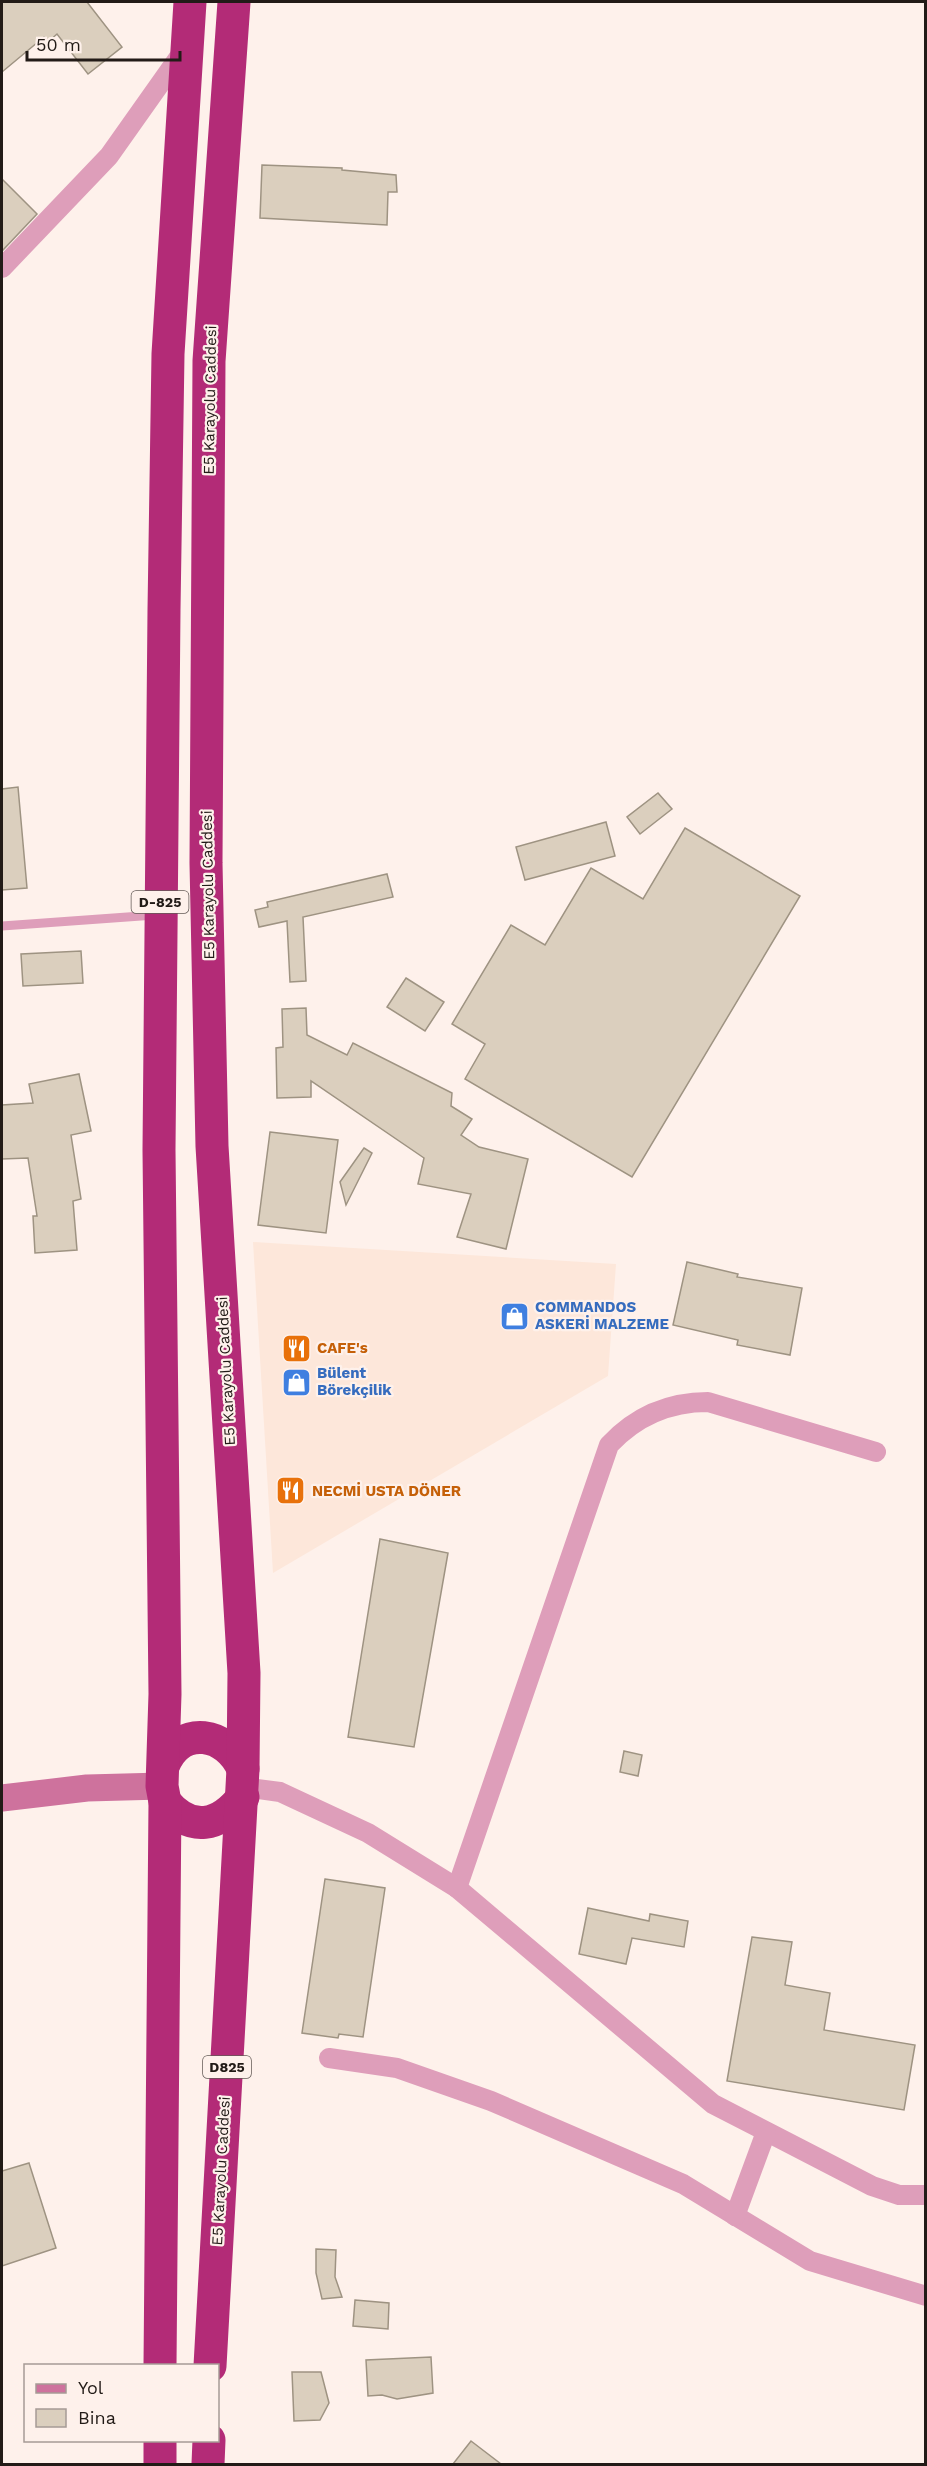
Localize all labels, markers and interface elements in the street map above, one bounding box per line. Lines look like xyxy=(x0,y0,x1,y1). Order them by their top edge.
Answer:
scale bar xyxy=(27,24,180,62)
text: 50 m xyxy=(36,34,81,55)
street label: E5 Karayolu Caddesi xyxy=(200,325,220,475)
street label: E5 Karayolu Caddesi xyxy=(198,810,218,960)
road number: D-825 xyxy=(132,891,188,913)
street label: E5 Karayolu Caddesi xyxy=(213,1296,239,1446)
place label: COMMANDOS ASKERİ MALZEME xyxy=(535,1298,669,1333)
shop icon: COMMANDOS ASKERİ MALZEME xyxy=(498,1300,530,1332)
restaurant icon: CAFE's xyxy=(280,1332,312,1364)
place label: CAFE's xyxy=(317,1339,368,1357)
place label: Bülent Börekçilik xyxy=(317,1364,392,1399)
shop icon: Bülent Börekçilik xyxy=(280,1366,312,1398)
restaurant icon: NECMİ USTA DÖNER xyxy=(275,1475,307,1507)
place label: NECMİ USTA DÖNER xyxy=(312,1482,462,1500)
road number: D825 xyxy=(203,2056,251,2078)
street label: E5 Karayolu Caddesi xyxy=(208,2096,234,2246)
legend xyxy=(24,2364,219,2442)
text: Yol xyxy=(78,2377,104,2398)
text: Bina xyxy=(78,2407,116,2428)

